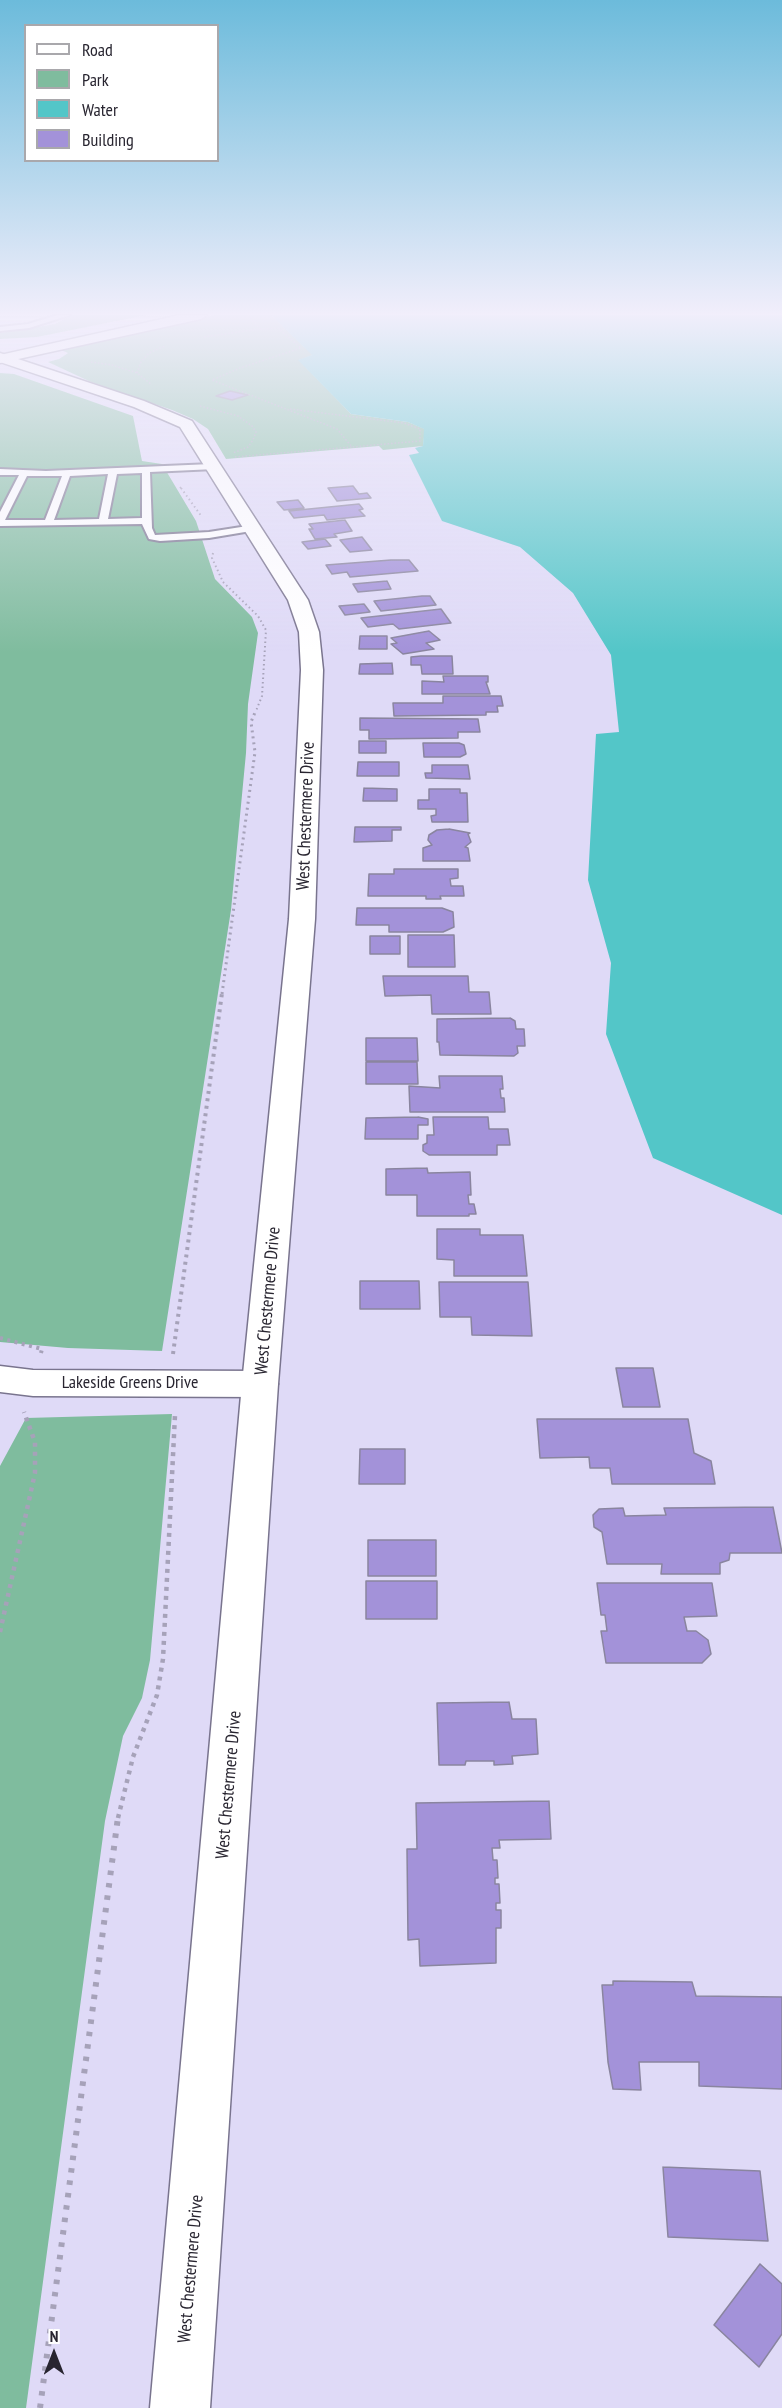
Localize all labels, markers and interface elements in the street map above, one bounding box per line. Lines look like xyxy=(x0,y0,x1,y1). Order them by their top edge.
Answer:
legend xyxy=(24,24,219,162)
text: Road xyxy=(82,38,113,61)
text: Park xyxy=(82,68,109,91)
text: Water xyxy=(82,98,118,121)
text: Building xyxy=(82,128,134,151)
street label: West Chestermere Drive xyxy=(293,741,319,891)
street label: West Chestermere Drive xyxy=(251,1226,285,1376)
street label: Lakeside Greens Drive xyxy=(62,1372,198,1394)
street label: West Chestermere Drive xyxy=(212,1710,246,1860)
street label: West Chestermere Drive xyxy=(174,2194,208,2344)
north arrow xyxy=(24,2324,84,2384)
text: N xyxy=(50,2326,58,2346)

